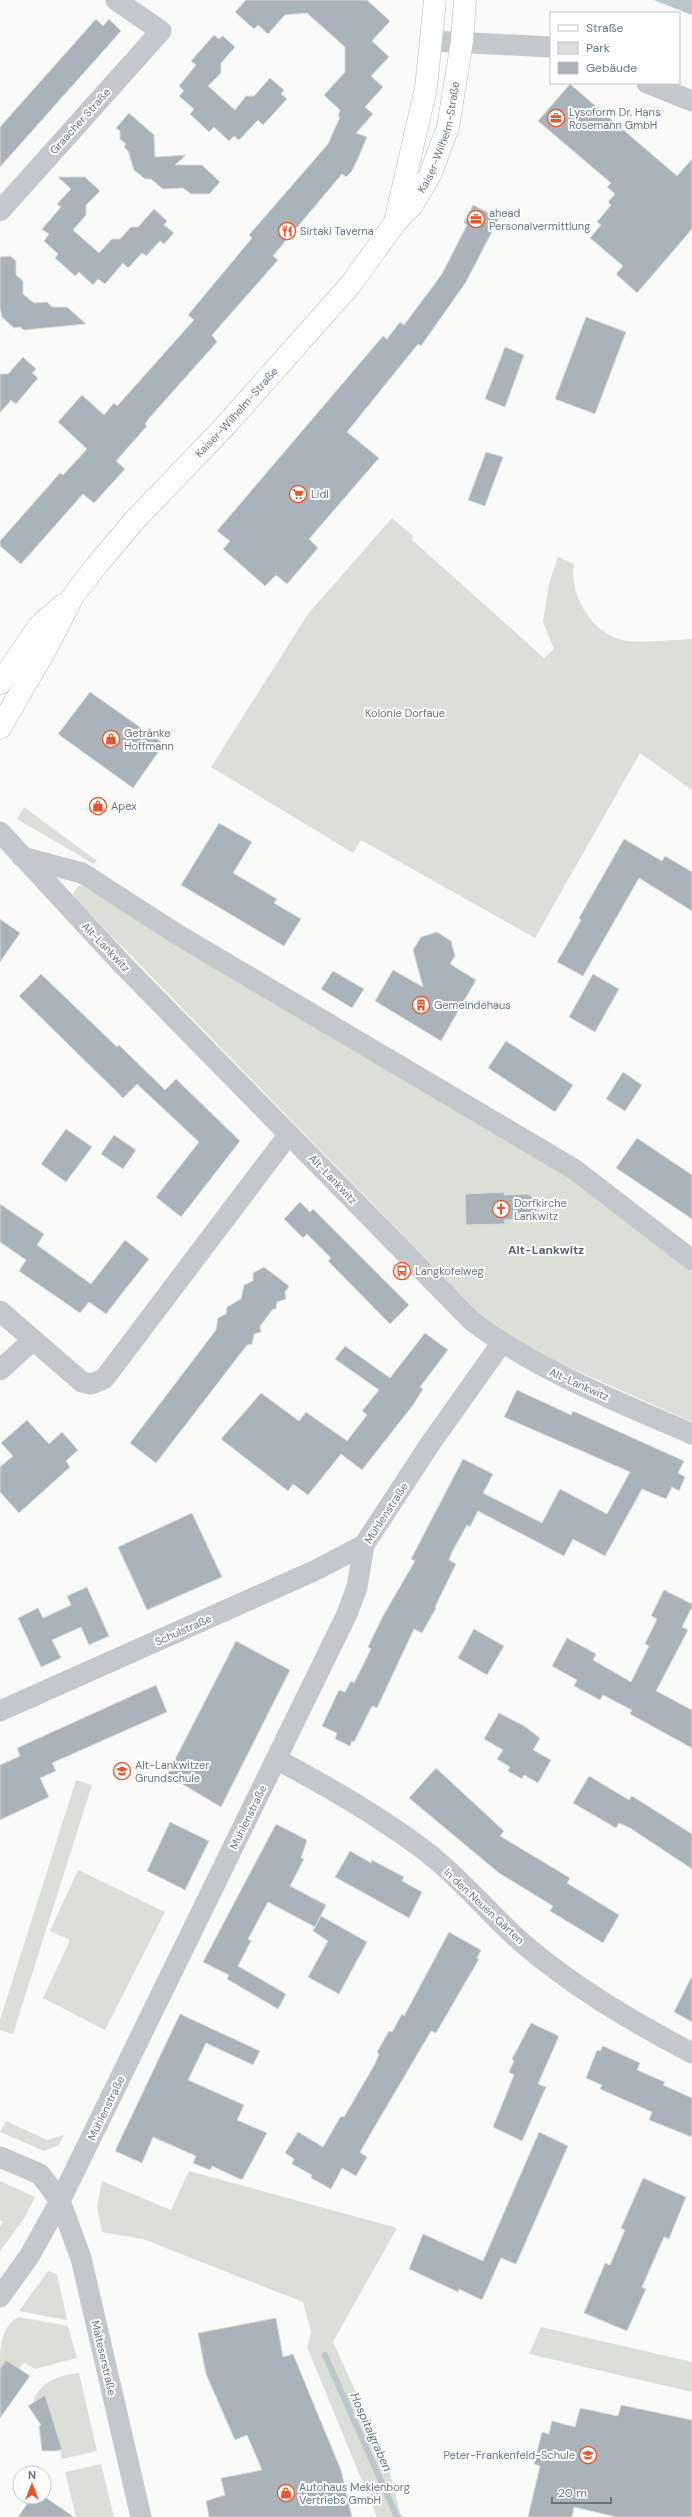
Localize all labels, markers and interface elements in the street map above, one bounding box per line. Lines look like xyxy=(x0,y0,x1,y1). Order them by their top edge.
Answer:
legend xyxy=(550,12,680,84)
text: Straße xyxy=(586,20,623,36)
text: Park xyxy=(586,40,610,56)
text: Gebäude xyxy=(586,60,637,76)
street label: Kaiser-Wilhelm-Straße xyxy=(414,80,462,195)
street label: Graacher Straße xyxy=(47,85,113,157)
place label: Lysoform Dr. Hans Rosemann GmbH xyxy=(569,105,660,132)
office icon: Lysoform Dr. Hans Rosemann GmbH xyxy=(546,108,566,128)
place label: ahead Personalvermittlung xyxy=(489,206,590,233)
office icon: ahead Personalvermittlung xyxy=(466,209,486,229)
restaurant icon: Sirtaki Taverna xyxy=(277,221,297,241)
place label: Sirtaki Taverna xyxy=(300,224,374,238)
street label: Kaiser-Wilhelm-Straße xyxy=(192,364,281,460)
supermarket icon: Lidl xyxy=(288,484,308,504)
place label: Lidl xyxy=(311,487,329,501)
park label: Kolonie Dorfaue xyxy=(365,706,445,720)
place label: Getränke Hoffmann xyxy=(124,726,174,753)
shop icon: Getränke Hoffmann xyxy=(101,729,121,749)
shop icon: Apex xyxy=(88,796,108,816)
place label: Apex xyxy=(111,799,137,813)
street label: Alt-Lankwitz xyxy=(79,919,133,975)
building icon: Gemeindehaus xyxy=(411,995,431,1015)
place label: Gemeindehaus xyxy=(434,998,511,1012)
street label: Alt-Lankwitz xyxy=(306,1151,360,1207)
place label: Dorfkirche Lankwitz xyxy=(514,1196,567,1223)
church icon: Dorfkirche Lankwitz xyxy=(491,1199,511,1219)
district label: Alt-Lankwitz xyxy=(508,1242,584,1258)
bus stop icon: Langkofelweg xyxy=(392,1261,412,1281)
place label: Langkofelweg xyxy=(415,1264,484,1278)
street label: Alt-Lankwitz xyxy=(547,1365,611,1403)
street label: Mühlenstraße xyxy=(361,1480,411,1546)
street label: Schulstraße xyxy=(152,1611,214,1649)
place label: Alt-Lankwitzer Grundschule xyxy=(135,1758,209,1785)
school or university icon: Alt-Lankwitzer Grundschule xyxy=(112,1761,132,1781)
street label: Mühlenstraße xyxy=(226,1783,270,1851)
street label: In den Neuen Gärten xyxy=(441,1865,527,1947)
street label: Mühlenstraße xyxy=(84,2074,128,2142)
street label: Malteserstraße xyxy=(89,2319,119,2397)
water label: Hospitalgraben xyxy=(346,2390,396,2474)
school or university icon: Peter-Frankenfeld-Schule xyxy=(578,2445,598,2465)
place label: Peter-Frankenfeld-Schule xyxy=(443,2448,575,2462)
north arrow xyxy=(12,2465,52,2505)
text: N xyxy=(28,2468,36,2482)
scale bar xyxy=(552,2479,611,2505)
place label: Autohaus Meklenborg Vertriebs GmbH xyxy=(299,2480,410,2507)
shop icon: Autohaus Meklenborg Vertriebs GmbH xyxy=(276,2483,296,2503)
text: 20 m xyxy=(558,2485,587,2501)

